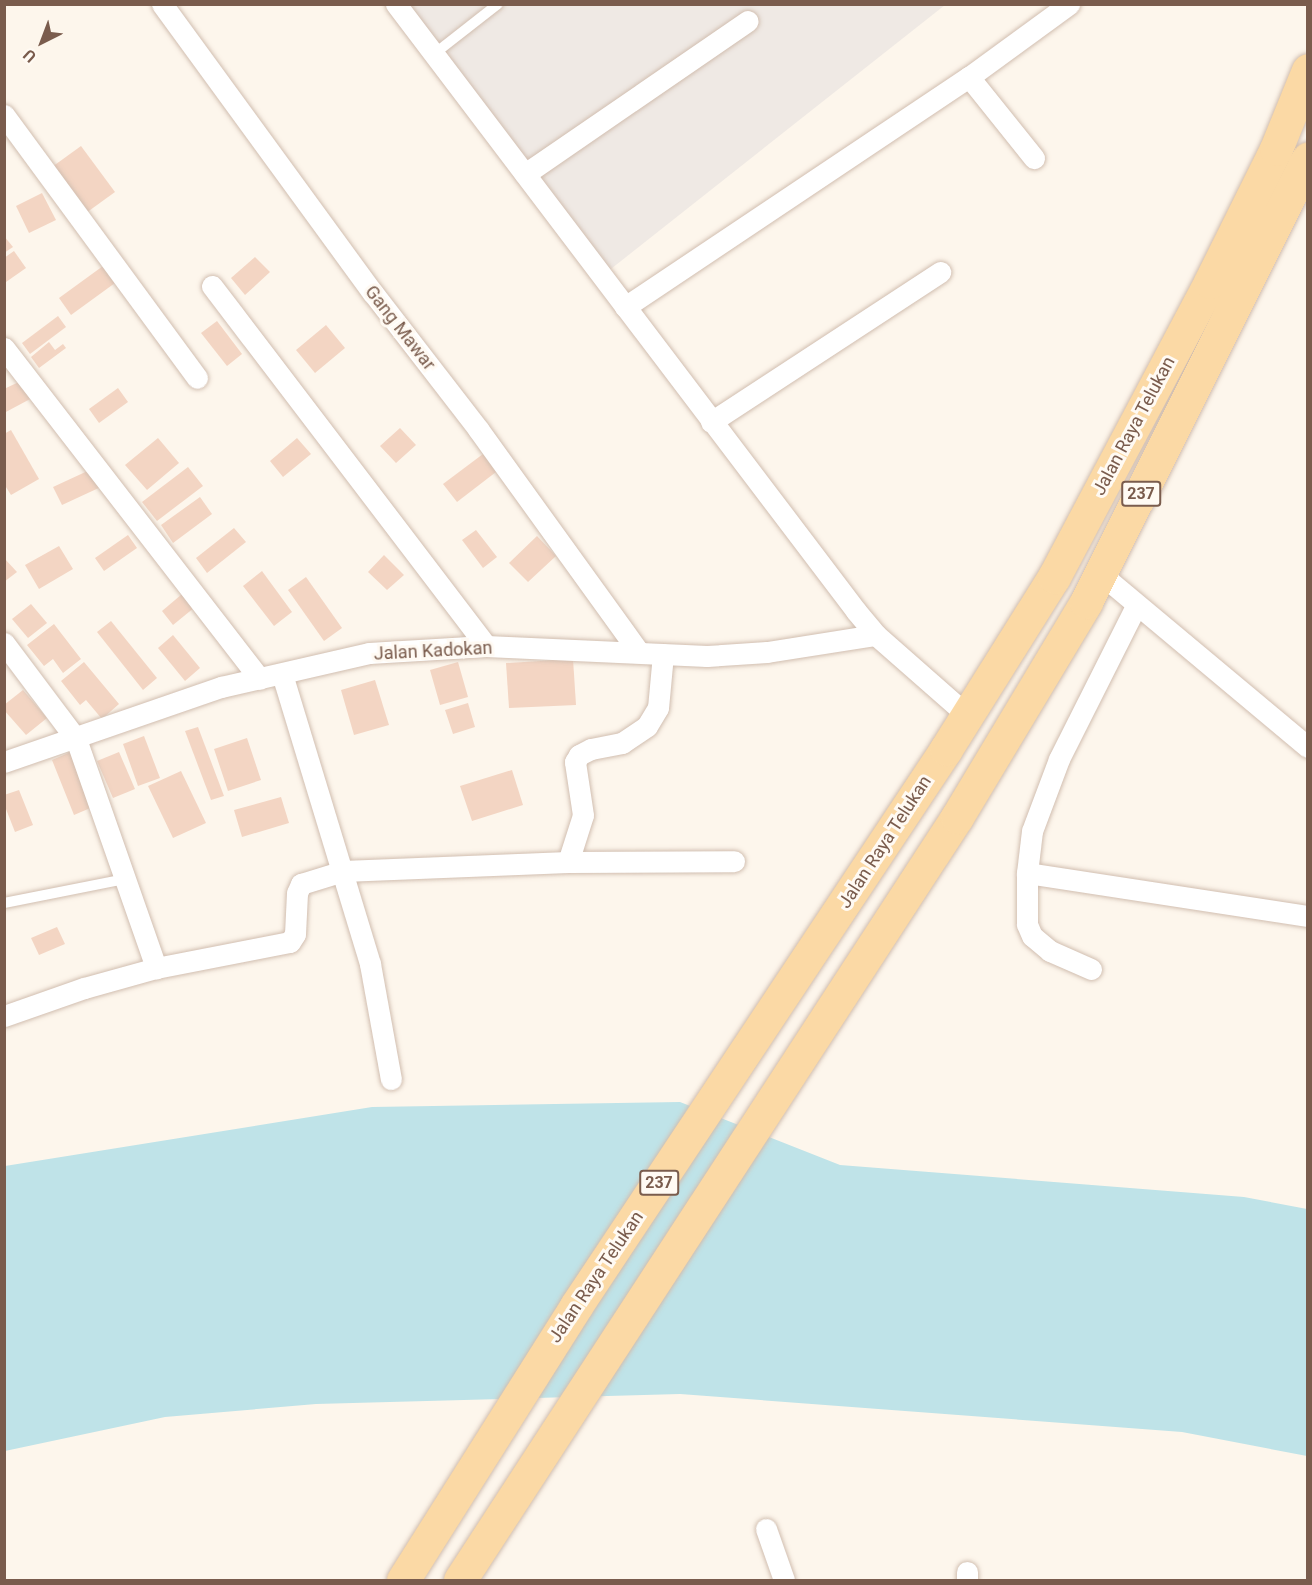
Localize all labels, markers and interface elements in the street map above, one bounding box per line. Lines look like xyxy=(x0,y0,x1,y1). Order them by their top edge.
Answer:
north arrow xyxy=(12,12,72,72)
text: U xyxy=(19,45,40,66)
street label: Gang Mawar xyxy=(360,281,440,375)
street label: Jalan Raya Telukan xyxy=(1088,353,1180,499)
road number: 237 xyxy=(1120,481,1162,507)
street label: Jalan Kadokan xyxy=(373,637,493,665)
street label: Jalan Raya Telukan xyxy=(834,771,936,913)
road number: 237 xyxy=(638,1170,680,1196)
street label: Jalan Raya Telukan xyxy=(544,1207,648,1347)

